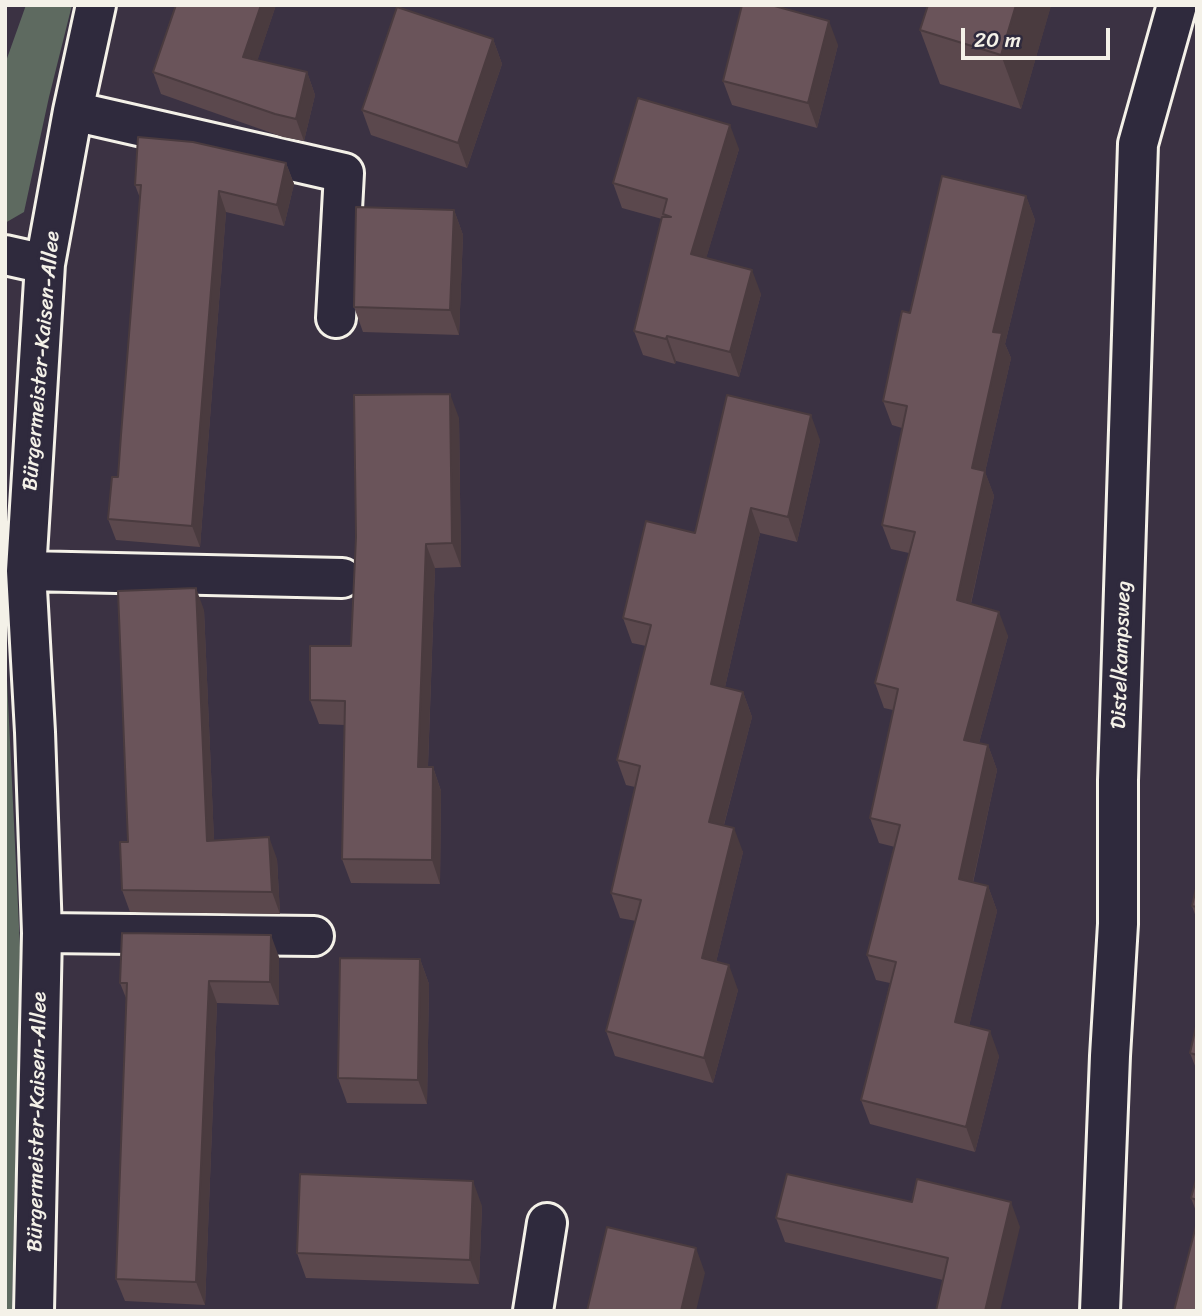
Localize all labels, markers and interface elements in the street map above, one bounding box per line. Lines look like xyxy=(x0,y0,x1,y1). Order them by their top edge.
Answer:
scale bar xyxy=(964,14,1113,58)
text: 20 m xyxy=(974,21,1021,59)
street label: Bürgermeister-Kaisen-Allee xyxy=(18,230,66,492)
street label: Distelkampsweg xyxy=(1107,580,1137,730)
street label: Bürgermeister-Kaisen-Allee xyxy=(23,992,53,1252)

